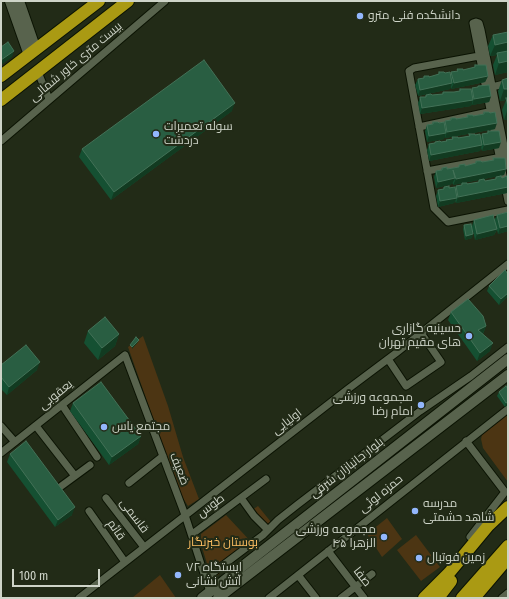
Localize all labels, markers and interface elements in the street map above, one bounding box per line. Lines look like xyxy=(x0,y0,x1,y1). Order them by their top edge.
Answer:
place label: دانشکده فنی مترو xyxy=(368,9,460,23)
marker: دانشکده فنی مترو xyxy=(355,11,365,21)
street label: بیست متری خاور شمالی xyxy=(27,19,125,105)
place label: سوله تعمیرات دردشت xyxy=(164,120,233,148)
marker: سوله تعمیرات دردشت xyxy=(151,129,161,139)
place label: حسینیه گازاری های مقیم تهران xyxy=(379,322,461,350)
marker: حسینیه گازاری های مقیم تهران xyxy=(464,331,474,341)
street label: یعقوبی xyxy=(36,377,76,413)
place label: مجموعه ورزشی امام رضا xyxy=(333,391,413,419)
marker: مجموعه ورزشی امام رضا xyxy=(416,400,426,410)
street label: اولیایی xyxy=(269,406,305,438)
place label: مجتمع یاس xyxy=(112,420,170,434)
marker: مجتمع یاس xyxy=(99,422,109,432)
street label: بلوار جانبازان شرقی xyxy=(307,435,387,501)
street label: ضعیف xyxy=(166,451,192,487)
street label: حمزه لوئی xyxy=(356,472,406,516)
street label: طوس xyxy=(194,491,228,521)
street label: قاسمی xyxy=(116,496,152,536)
place label: مدرسه شاهد حشمتی xyxy=(423,497,494,525)
marker: مدرسه شاهد حشمتی xyxy=(410,506,420,516)
street label: قائم xyxy=(104,517,128,543)
place label: مجموعه ورزشی الزهرا ۴۵ xyxy=(296,523,376,551)
marker: مجموعه ورزشی الزهرا ۴۵ xyxy=(379,532,389,542)
park label: بوستان خبرنگار xyxy=(188,536,258,550)
place label: زمین فوتبال xyxy=(427,551,485,565)
marker: زمین فوتبال xyxy=(414,553,424,563)
scale bar xyxy=(14,561,102,587)
place label: ایستگاه ۷۲ آتش نشانی xyxy=(186,561,242,589)
street label: صفا xyxy=(350,564,374,590)
text: 100 m xyxy=(19,569,48,583)
marker: ایستگاه ۷۲ آتش نشانی xyxy=(173,570,183,580)

